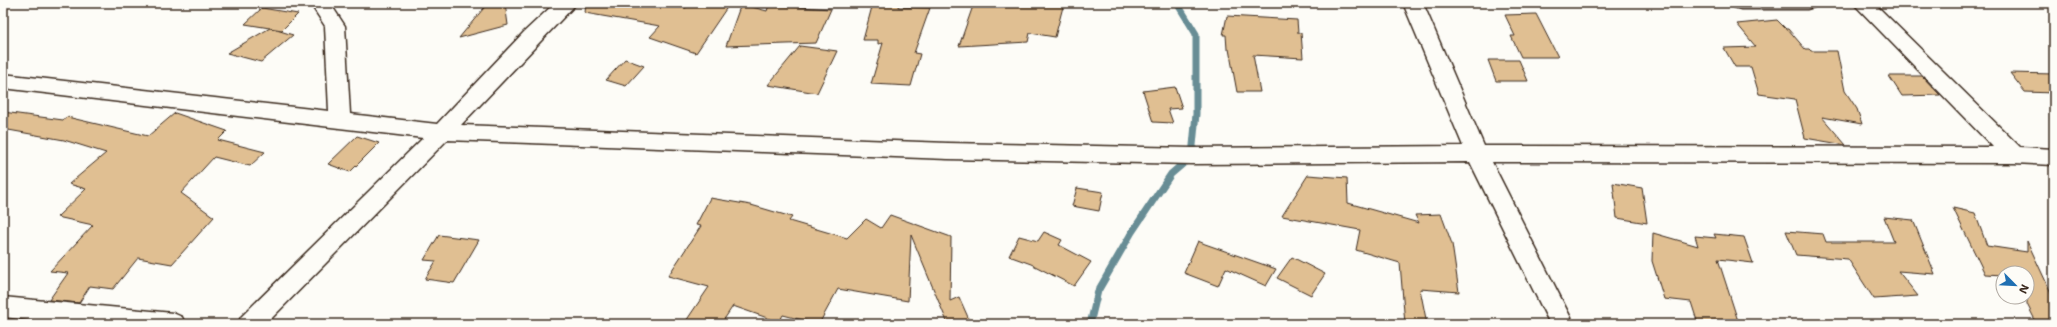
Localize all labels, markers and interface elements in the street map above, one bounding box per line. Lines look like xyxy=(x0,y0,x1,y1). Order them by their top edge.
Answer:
north arrow xyxy=(1995,265,2035,305)
text: N xyxy=(2015,282,2032,296)

